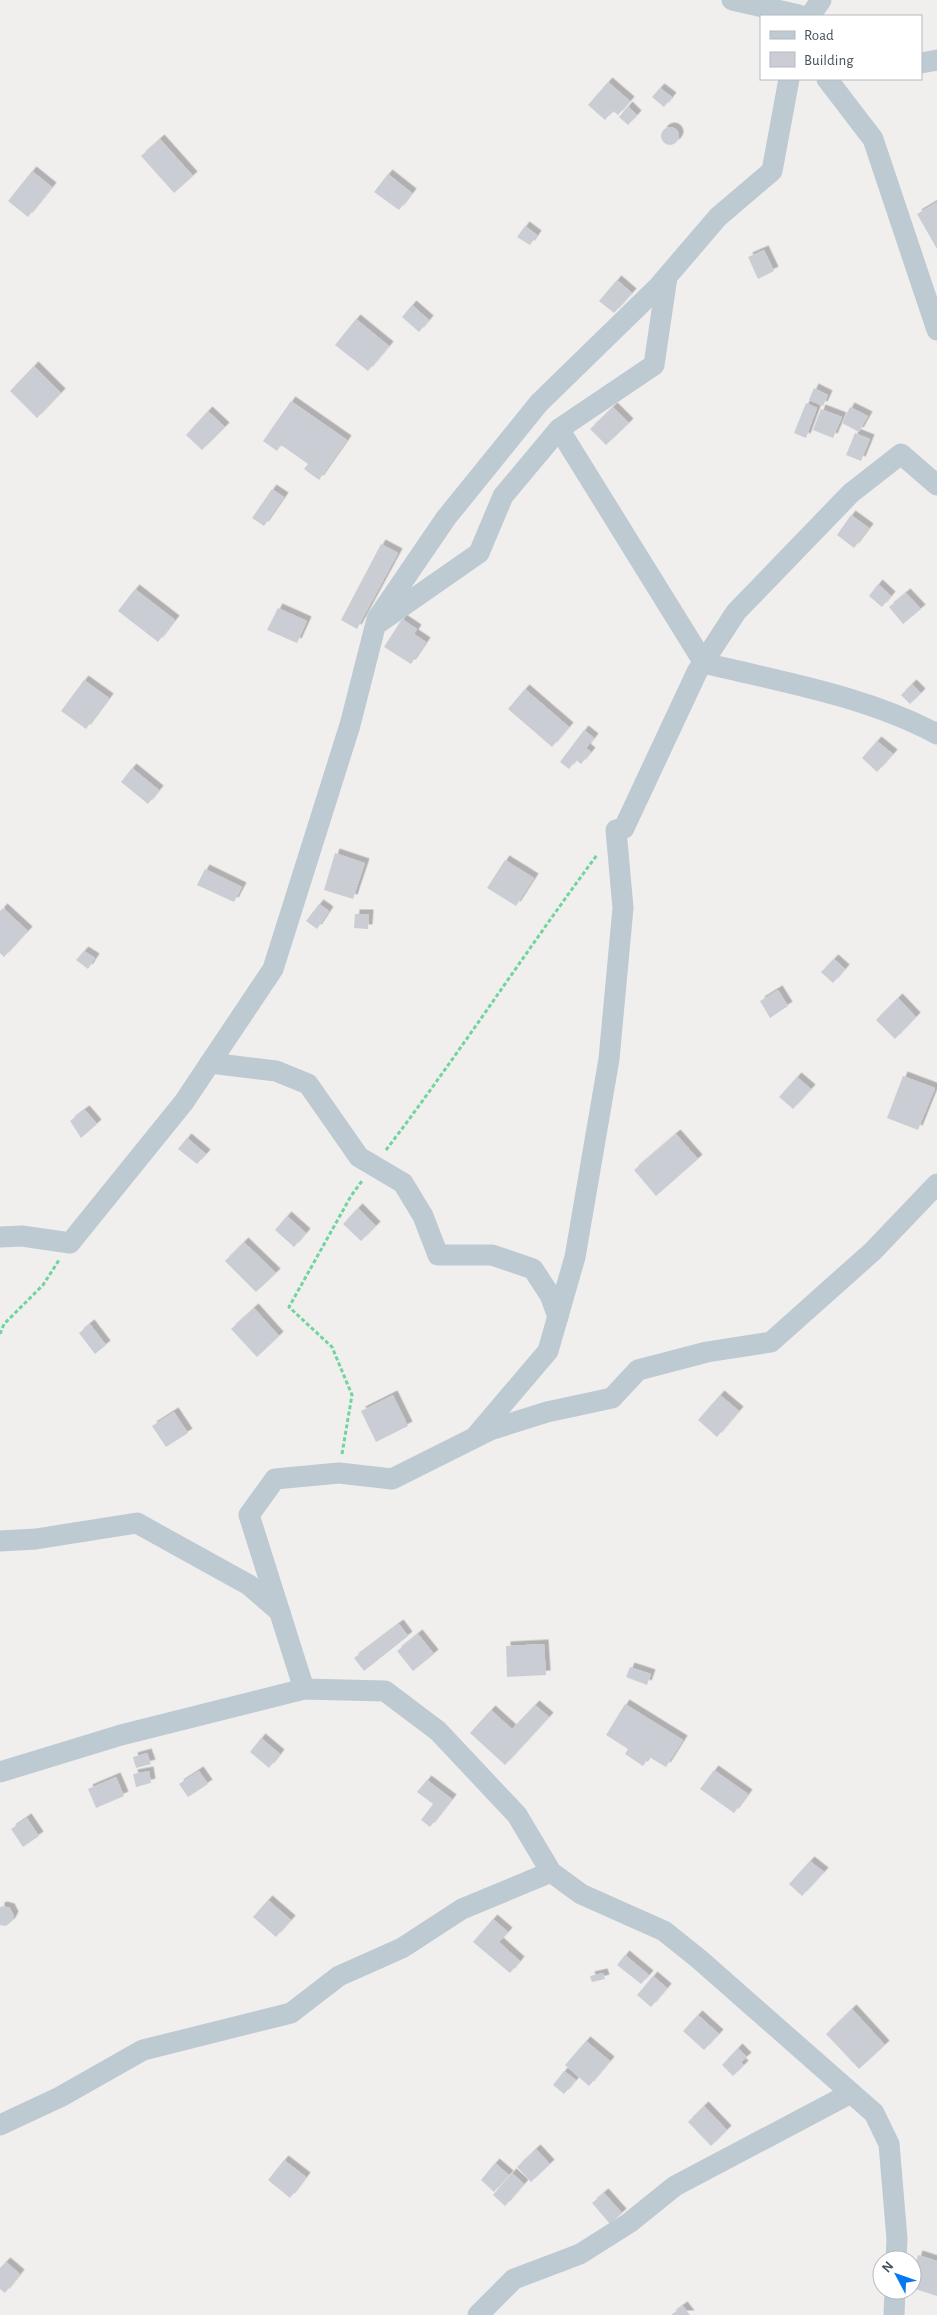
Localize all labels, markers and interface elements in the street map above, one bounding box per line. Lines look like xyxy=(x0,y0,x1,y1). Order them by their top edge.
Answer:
legend xyxy=(760,15,922,80)
text: Road xyxy=(804,28,834,43)
text: Building xyxy=(804,53,854,68)
north arrow xyxy=(872,2250,922,2300)
text: N xyxy=(879,2259,896,2275)

